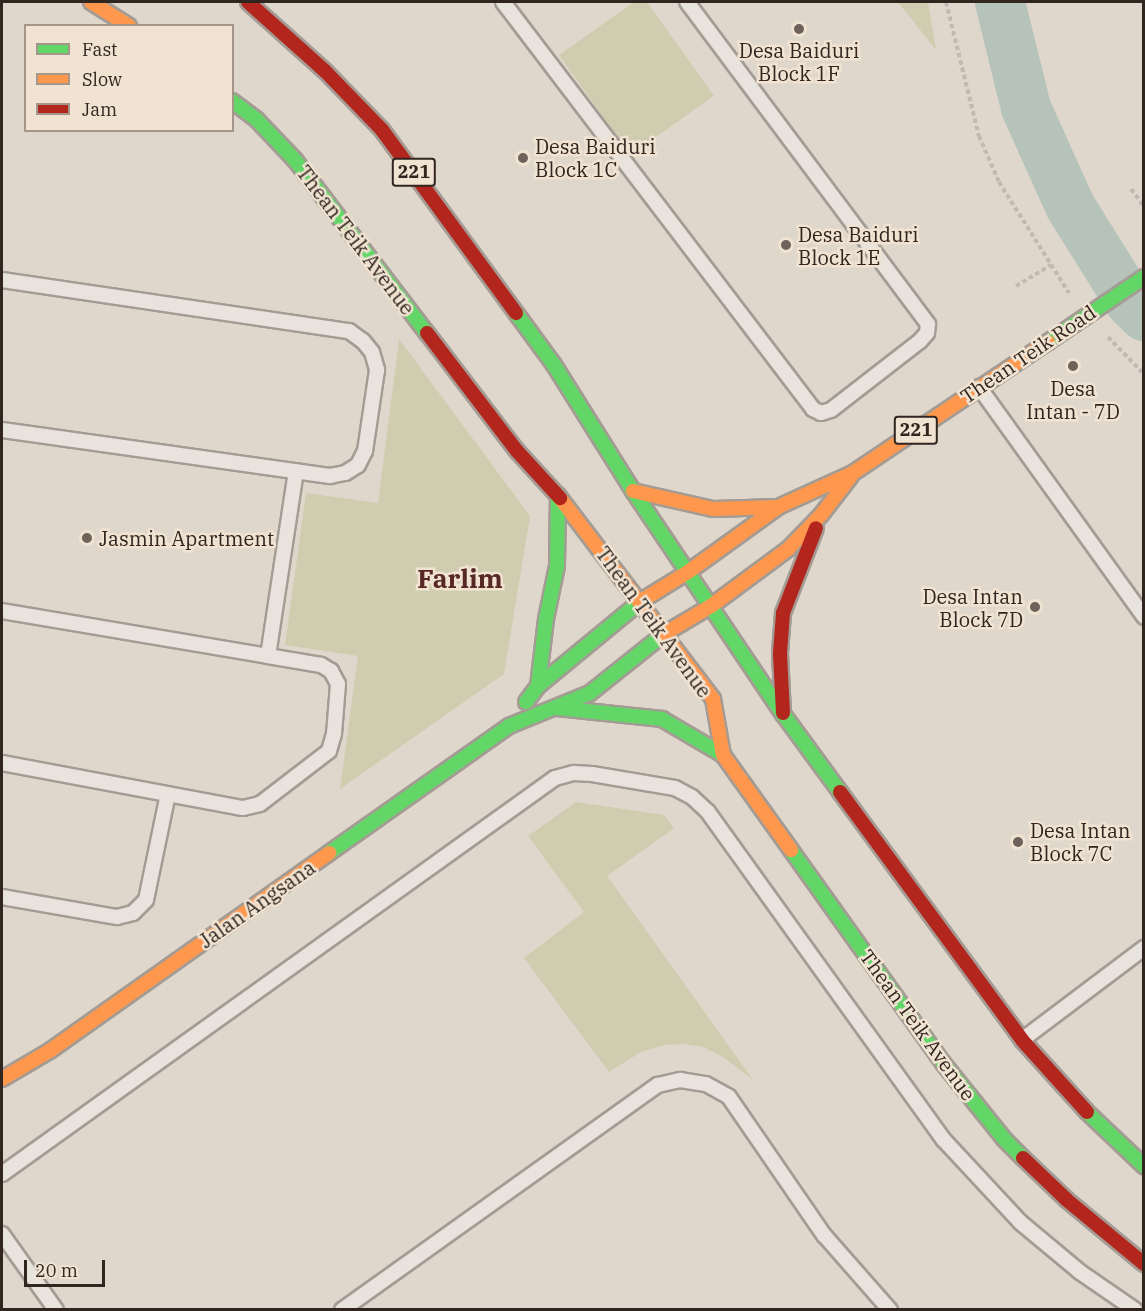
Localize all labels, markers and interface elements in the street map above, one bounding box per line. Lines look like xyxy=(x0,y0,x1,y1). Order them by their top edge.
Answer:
marker: Desa Baiduri Block 1F xyxy=(792,22,806,36)
legend xyxy=(24,24,234,132)
text: Fast xyxy=(82,38,117,61)
place label: Desa Baiduri Block 1F xyxy=(739,38,859,85)
text: Slow xyxy=(82,68,122,91)
text: Jam xyxy=(82,98,117,121)
place label: Desa Baiduri Block 1C xyxy=(535,134,655,181)
marker: Desa Baiduri Block 1C xyxy=(516,151,530,165)
road number: 221 xyxy=(392,157,436,187)
street label: Thean Teik Avenue xyxy=(292,161,420,319)
place label: Desa Baiduri Block 1E xyxy=(798,222,918,269)
marker: Desa Baiduri Block 1E xyxy=(779,238,793,252)
street label: Thean Teik Road xyxy=(956,300,1100,408)
marker: Desa Intan - 7D xyxy=(1066,359,1080,373)
place label: Desa Intan - 7D xyxy=(1026,376,1120,423)
road number: 221 xyxy=(894,415,938,445)
place label: Jasmin Apartment xyxy=(99,526,274,550)
marker: Jasmin Apartment xyxy=(80,531,94,545)
street label: Thean Teik Avenue xyxy=(591,542,717,702)
district label: Farlim xyxy=(417,563,503,595)
place label: Desa Intan Block 7D xyxy=(922,584,1023,631)
marker: Desa Intan Block 7D xyxy=(1028,600,1042,614)
place label: Desa Intan Block 7C xyxy=(1030,819,1131,866)
marker: Desa Intan Block 7C xyxy=(1011,835,1025,849)
street label: Jalan Angsana xyxy=(194,855,320,953)
street label: Thean Teik Avenue xyxy=(855,945,981,1105)
scale bar xyxy=(27,1248,108,1286)
text: 20 m xyxy=(35,1259,78,1282)

